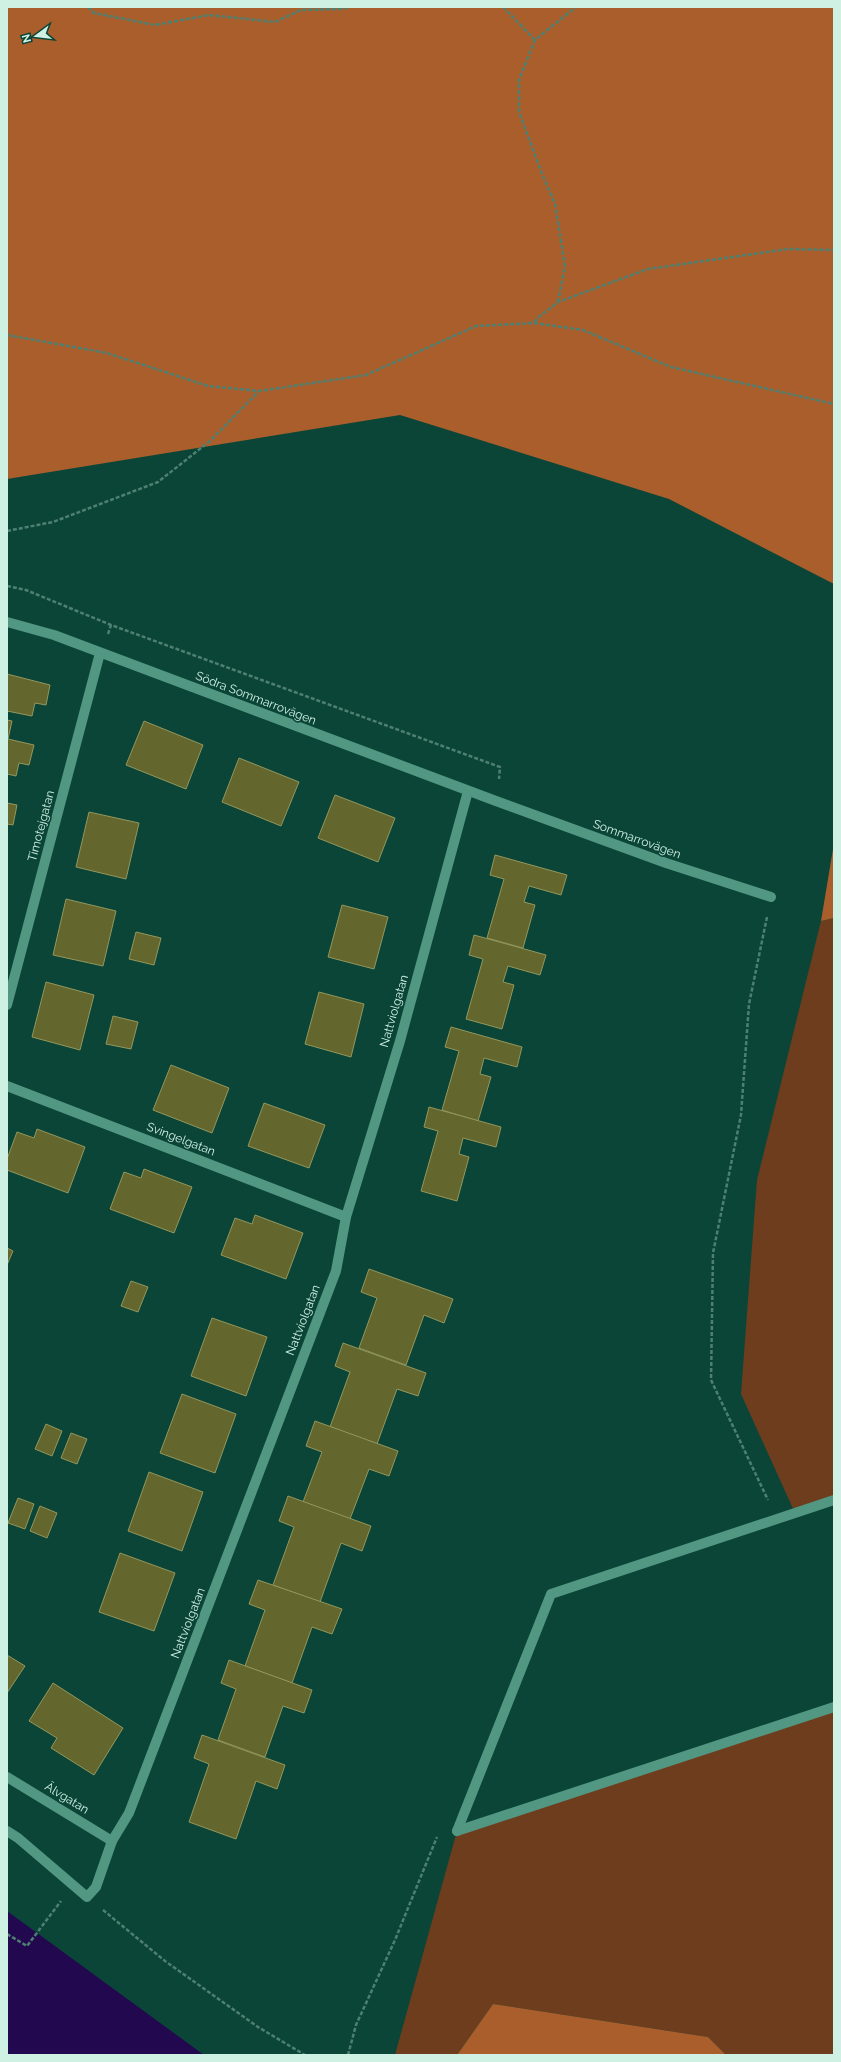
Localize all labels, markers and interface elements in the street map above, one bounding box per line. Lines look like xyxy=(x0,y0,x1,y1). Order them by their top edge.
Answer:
north arrow xyxy=(16,16,56,56)
text: N xyxy=(19,33,34,44)
street label: Södra Sommarrovägen xyxy=(194,669,318,727)
street label: Timotejgatan xyxy=(25,789,57,863)
street label: Sommarrovägen xyxy=(591,817,683,861)
street label: Nattviolgatan xyxy=(377,973,411,1049)
street label: Svingelgatan xyxy=(145,1120,217,1158)
street label: Nattviolgatan xyxy=(283,1283,323,1357)
street label: Nattviolgatan xyxy=(168,1586,208,1660)
street label: Älvgatan xyxy=(42,1779,92,1817)

